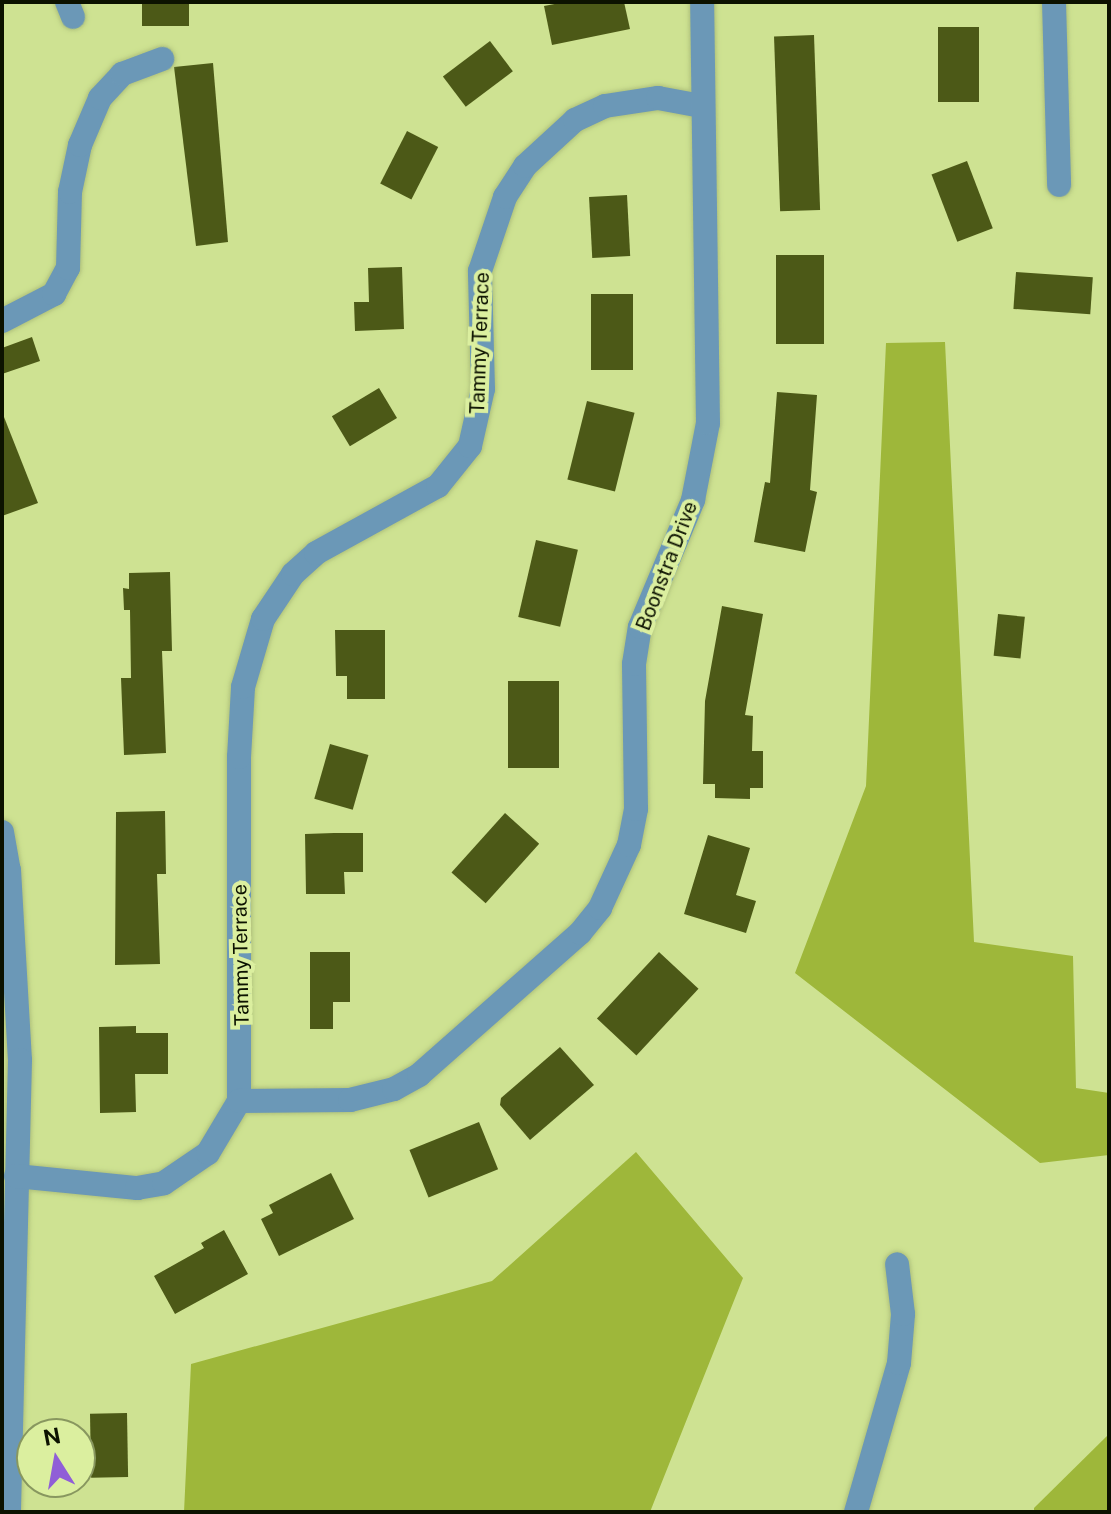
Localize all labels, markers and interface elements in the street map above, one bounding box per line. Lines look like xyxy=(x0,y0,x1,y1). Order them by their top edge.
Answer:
street label: Tammy Terrace xyxy=(466,272,494,414)
street label: Boonstra Drive xyxy=(631,498,703,634)
street label: Tammy Terrace xyxy=(228,884,254,1026)
north arrow xyxy=(16,1418,96,1498)
text: N xyxy=(41,1422,63,1451)

